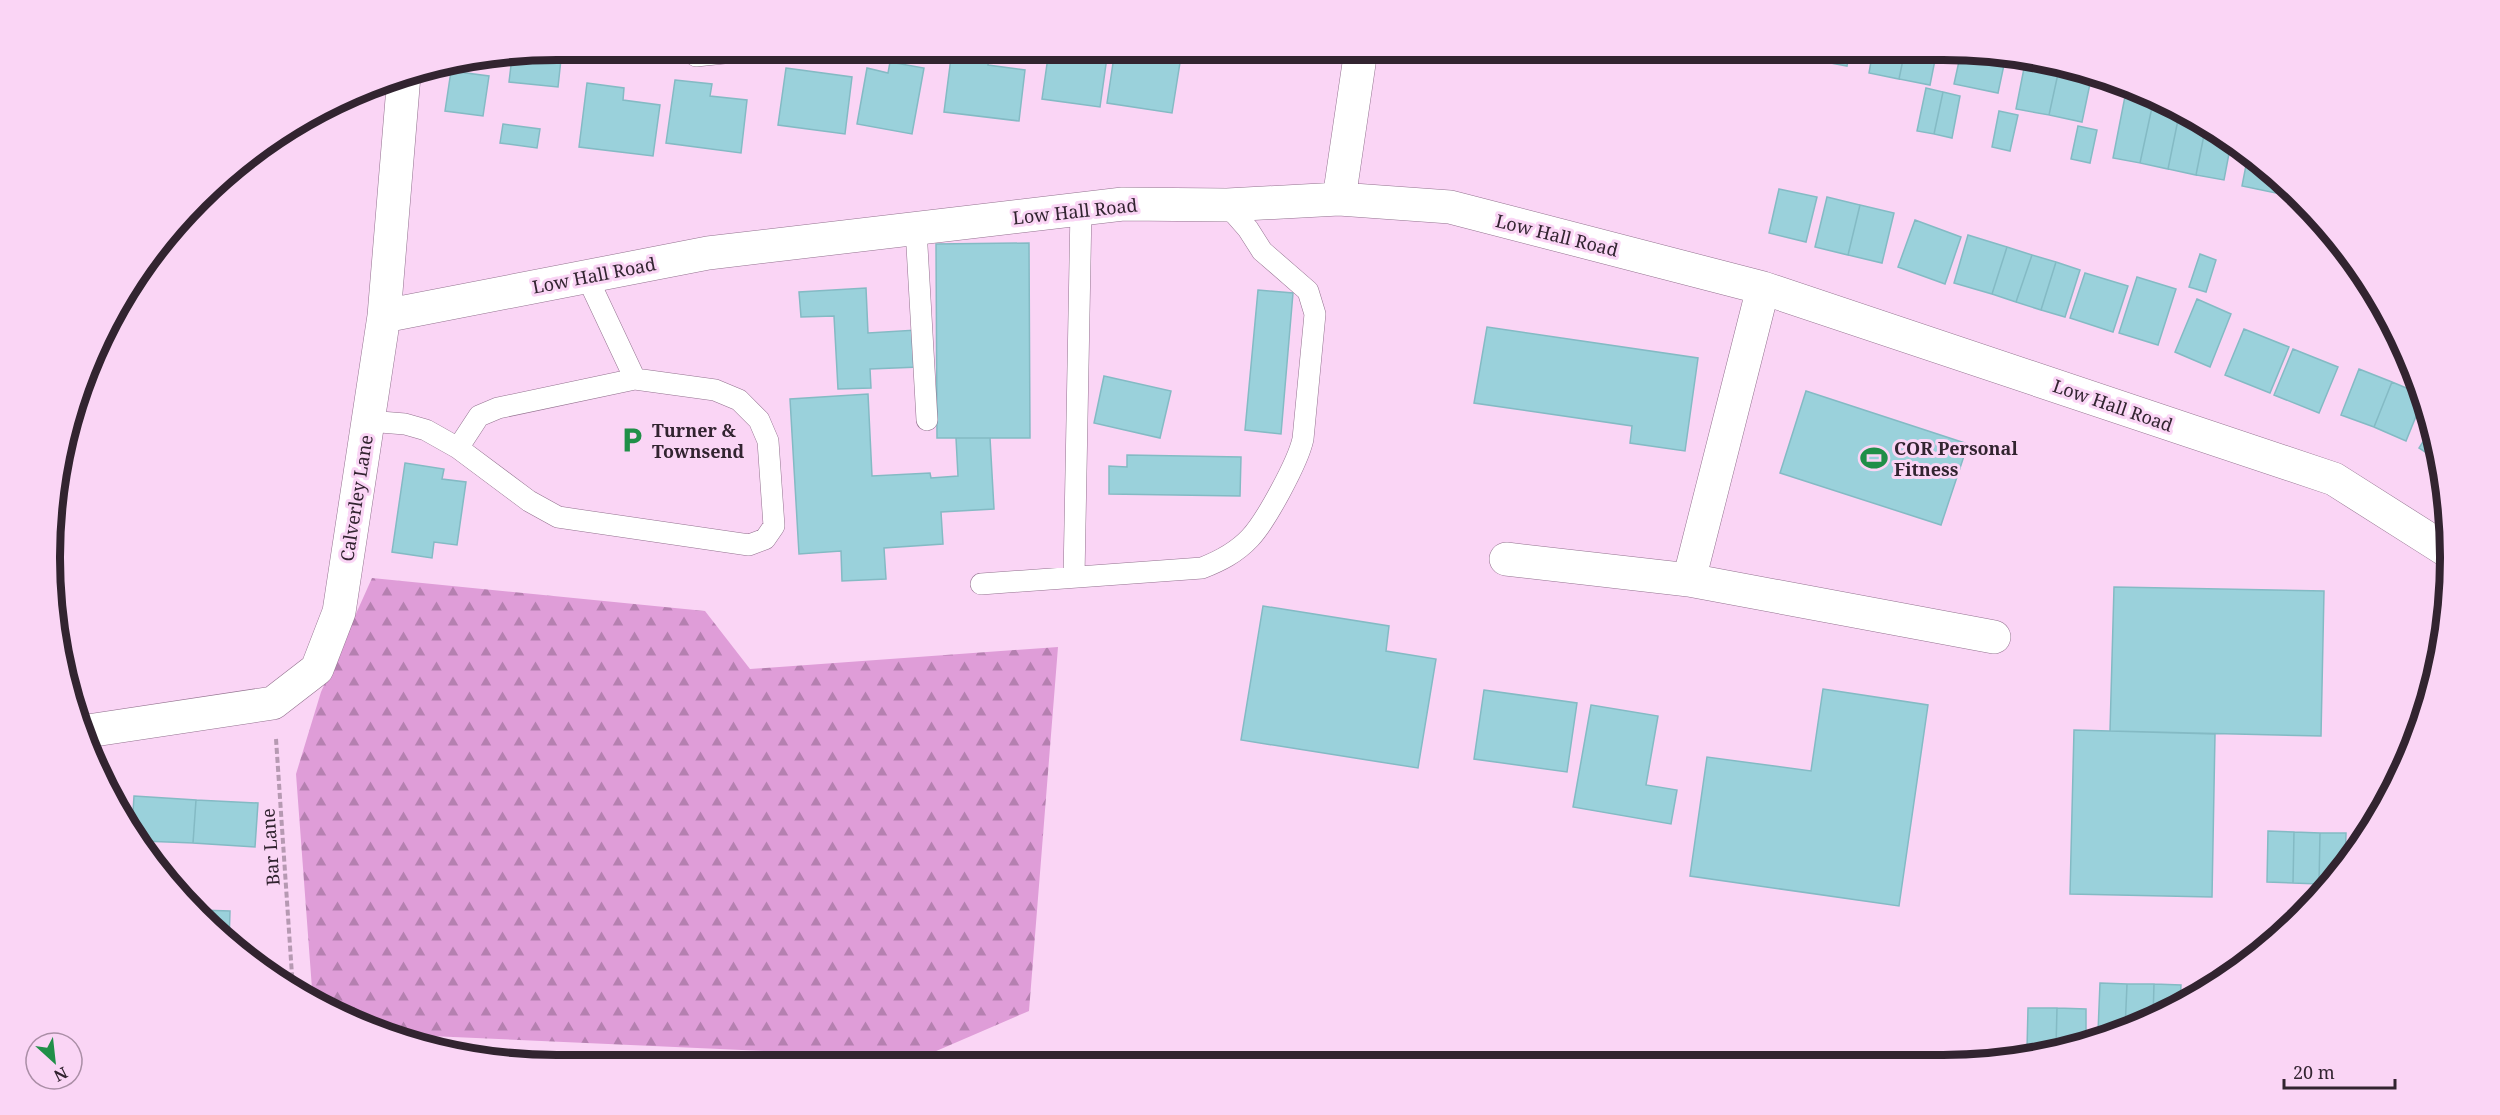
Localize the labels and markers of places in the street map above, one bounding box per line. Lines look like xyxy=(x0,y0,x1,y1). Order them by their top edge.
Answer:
place label: Turner & Townsend xyxy=(652,418,744,463)
parking icon: Turner & Townsend xyxy=(617,425,647,455)
place label: COR Personal Fitness xyxy=(1894,436,2018,481)
sports icon: COR Personal Fitness xyxy=(1859,443,1889,473)

